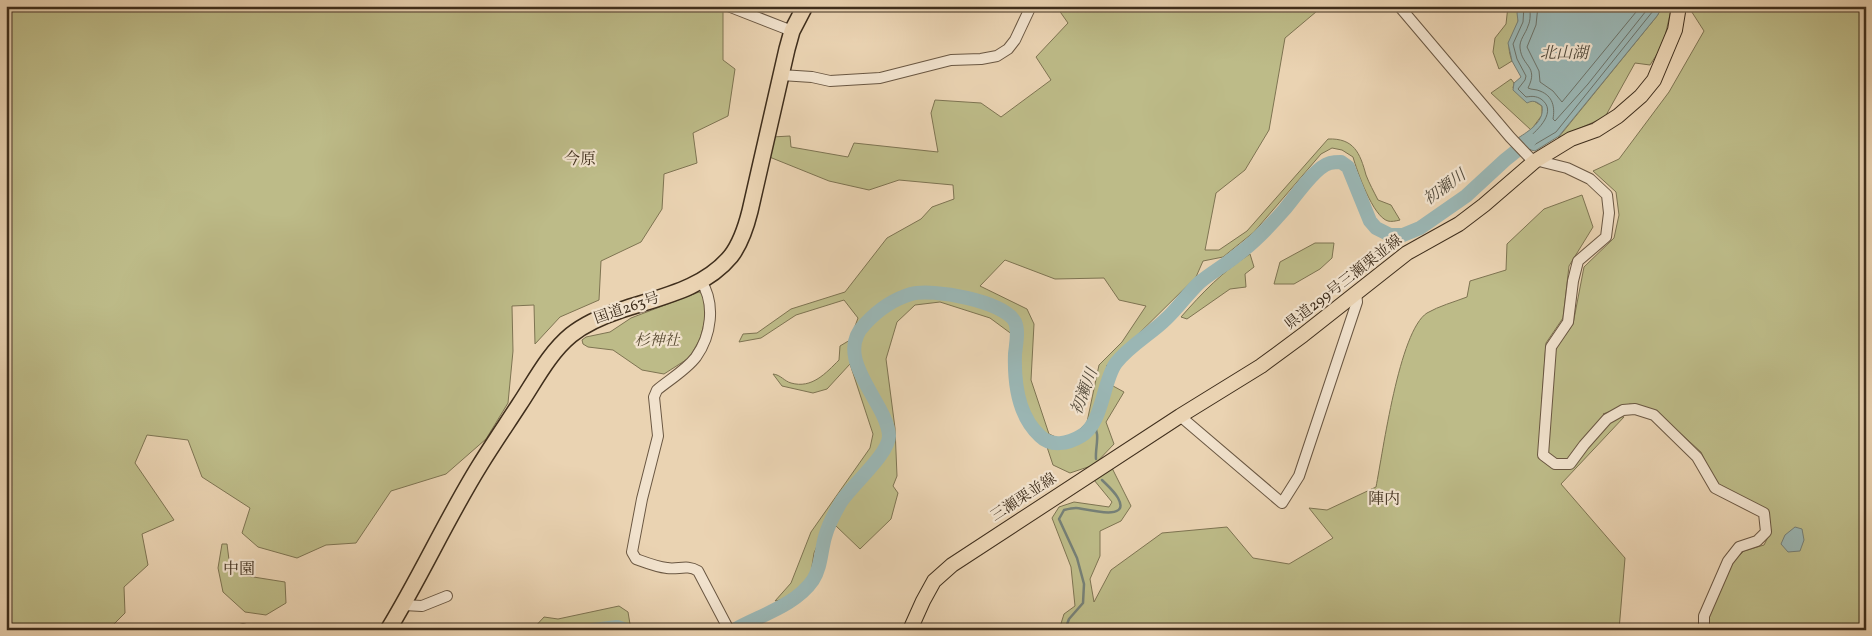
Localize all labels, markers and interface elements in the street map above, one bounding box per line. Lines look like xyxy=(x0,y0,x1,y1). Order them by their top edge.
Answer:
water label: 北山湖 xyxy=(1540,43,1591,65)
district label: 今原 xyxy=(564,149,596,171)
water label: 初瀬川 xyxy=(1419,164,1472,211)
street label: 県道299号三瀬栗並線 xyxy=(1281,231,1407,335)
street label: 国道263号 xyxy=(591,288,663,330)
park label: 杉神社 xyxy=(634,331,680,352)
water label: 初瀬川 xyxy=(1066,364,1105,418)
street label: 三瀬栗並線 xyxy=(987,469,1061,527)
district label: 陣内 xyxy=(1368,489,1400,511)
district label: 中園 xyxy=(223,559,255,581)

